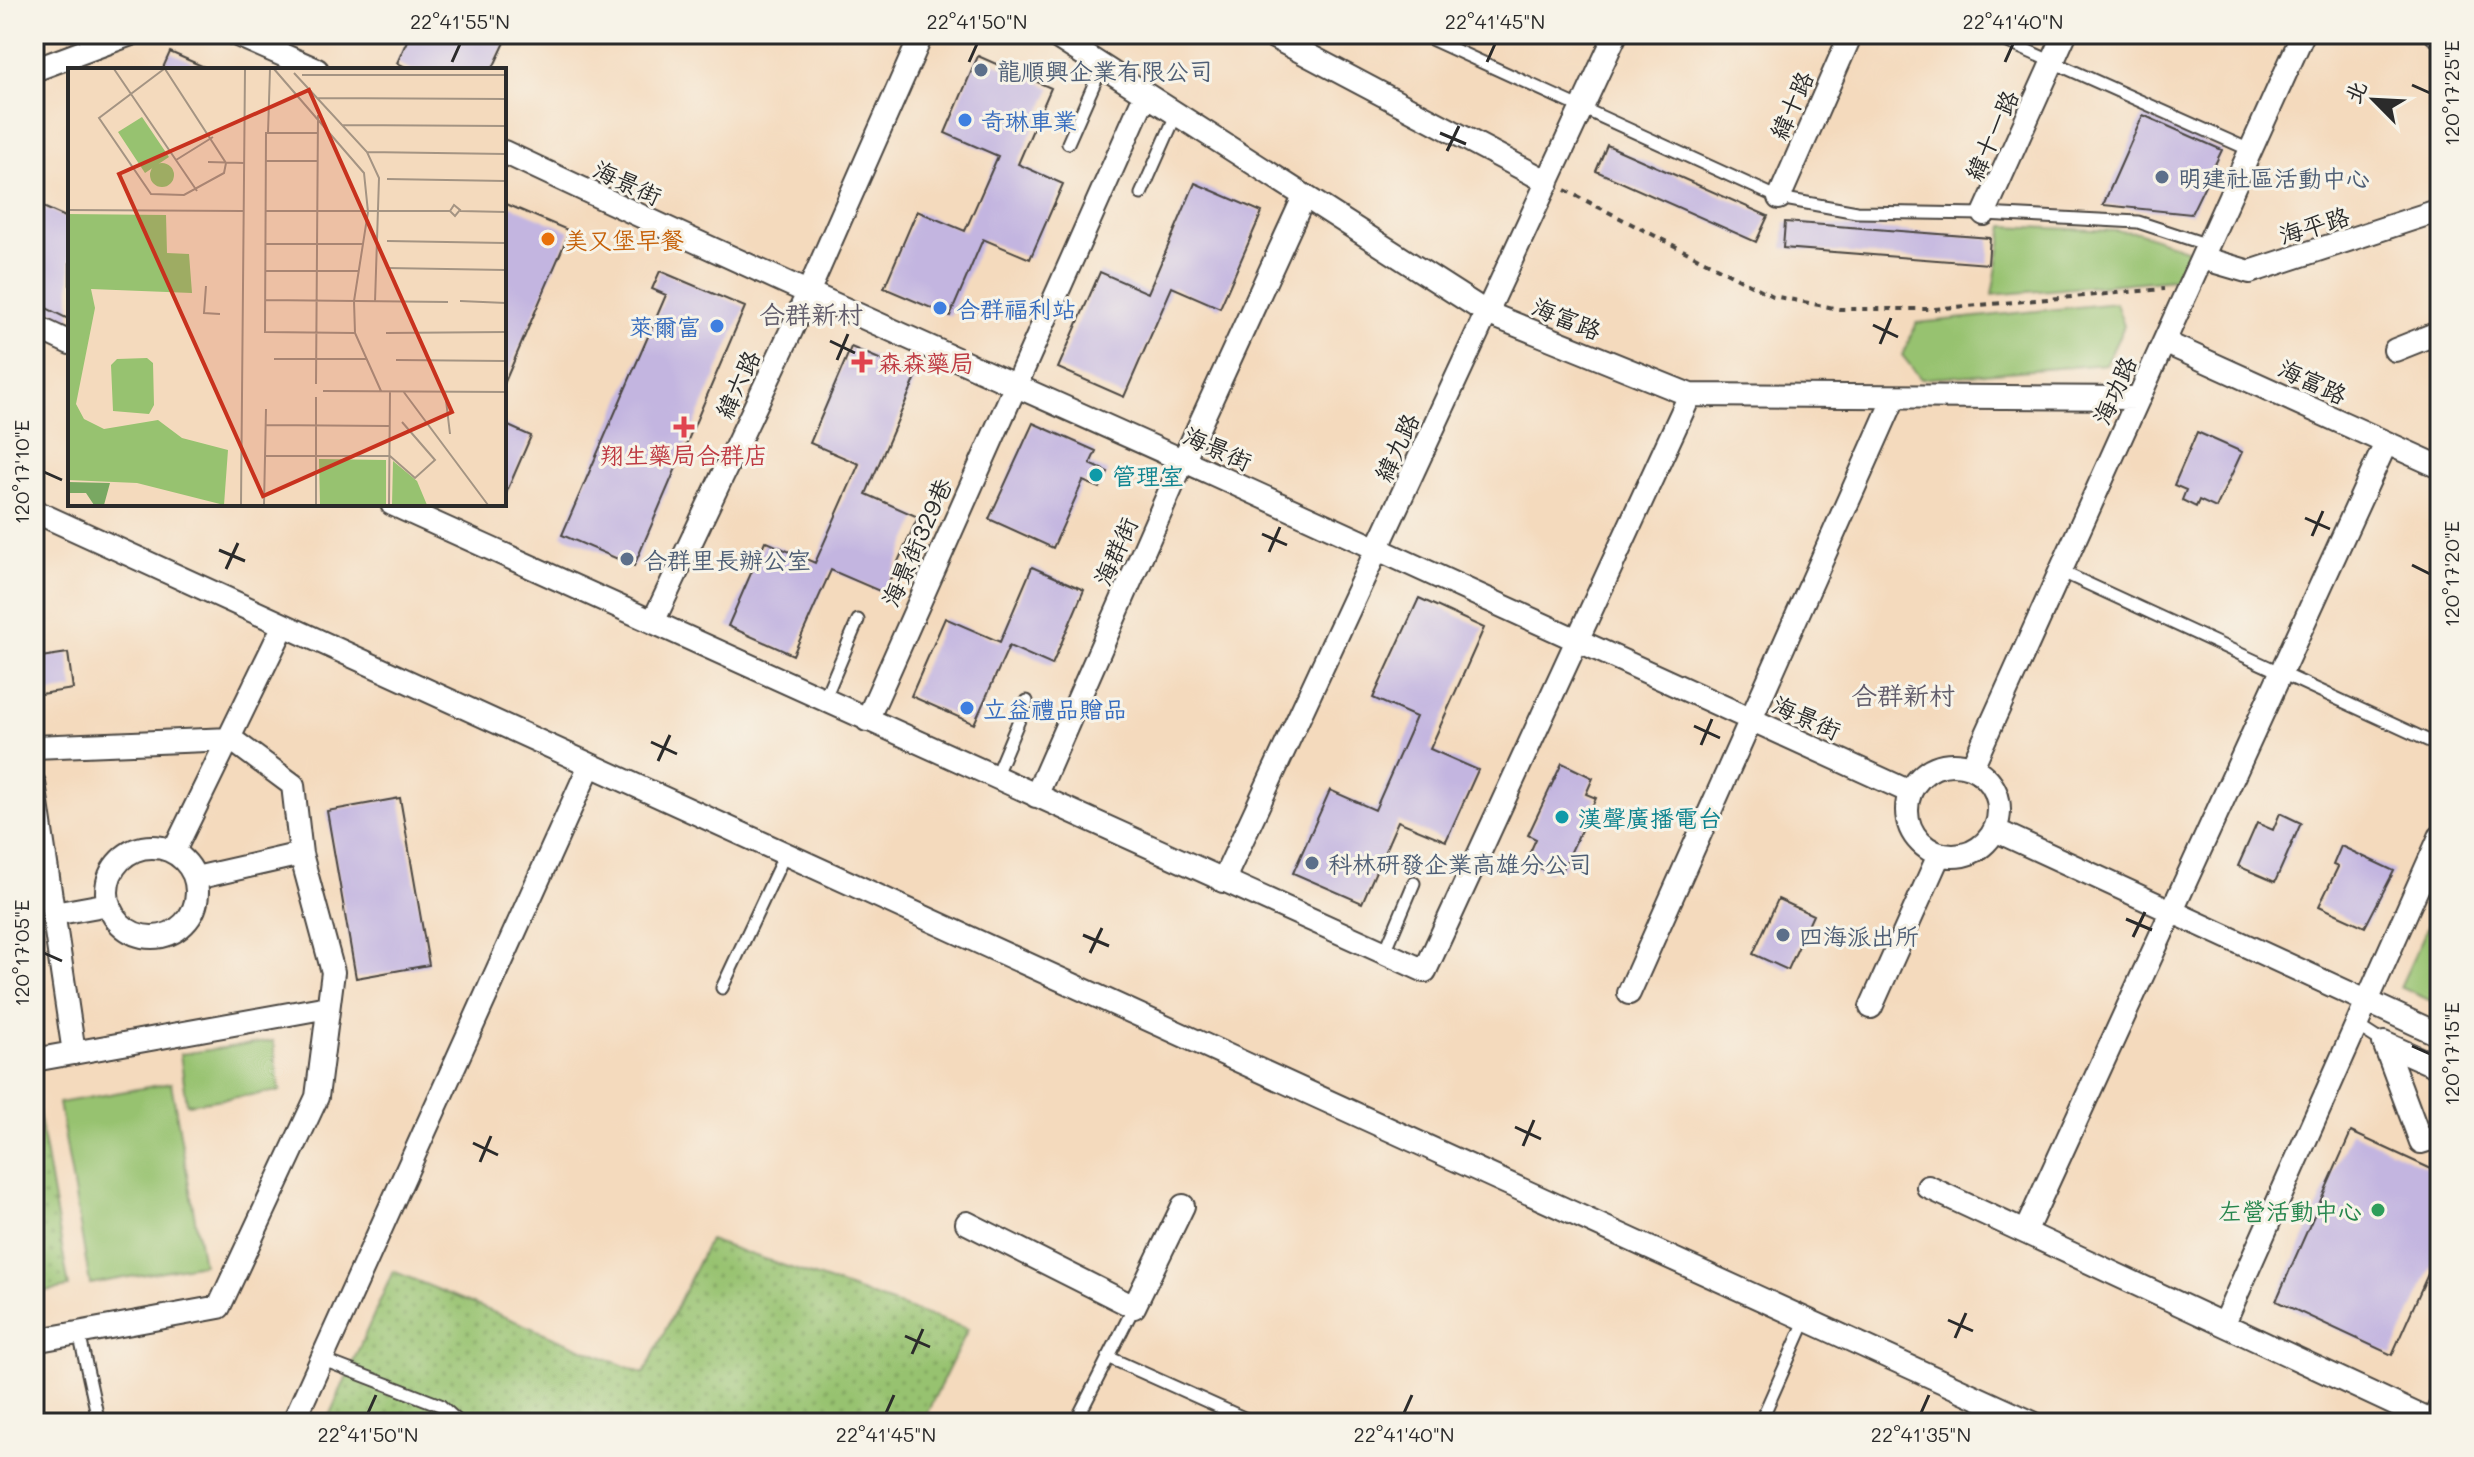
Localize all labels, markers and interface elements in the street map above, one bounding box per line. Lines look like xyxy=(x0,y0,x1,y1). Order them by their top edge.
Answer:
text: 22°41'55"N xyxy=(410,8,510,34)
text: 22°41'50"N xyxy=(927,8,1027,34)
text: 22°41'45"N xyxy=(1445,8,1545,34)
text: 22°41'40"N xyxy=(1963,8,2063,34)
text: 120°17'25"E xyxy=(2438,40,2464,146)
place label: 龍順興企業有限公司 xyxy=(997,55,1213,86)
north arrow xyxy=(2334,60,2414,140)
marker: 龍順興企業有限公司 xyxy=(972,61,990,79)
street label: 緯十路 xyxy=(1762,66,1820,144)
inset map xyxy=(68,68,506,506)
text: 北 xyxy=(2338,76,2373,108)
street label: 緯十一路 xyxy=(1957,85,2025,185)
place label: 奇琳車業 xyxy=(981,105,1077,136)
marker: 奇琳車業 xyxy=(956,111,974,129)
street label: 海景街 xyxy=(589,153,667,211)
place label: 明建社區活動中心 xyxy=(2178,162,2370,193)
marker: 明建社區活動中心 xyxy=(2153,168,2171,186)
street label: 海平路 xyxy=(2275,200,2353,250)
place label: 美又堡早餐 xyxy=(564,224,684,255)
marker: 美又堡早餐 xyxy=(539,230,557,248)
street label: 海富路 xyxy=(1528,290,1606,346)
place label: 合群福利站 xyxy=(956,293,1076,324)
district label: 合群新村 xyxy=(759,297,863,331)
marker: 合群福利站 xyxy=(931,299,949,317)
place label: 萊爾富 xyxy=(629,311,701,342)
marker: 萊爾富 xyxy=(708,317,726,335)
street label: 緯六路 xyxy=(708,345,766,423)
place label: 森森藥局 xyxy=(878,347,974,378)
street label: 海功路 xyxy=(2085,351,2143,429)
street label: 海富路 xyxy=(2274,352,2352,410)
marker: 森森藥局 xyxy=(853,353,871,371)
street label: 緯九路 xyxy=(1367,408,1425,486)
marker: 翔生藥局合群店 xyxy=(675,418,693,436)
street label: 海景街 xyxy=(1179,419,1257,477)
text: 120°17'10"E xyxy=(8,420,34,524)
place label: 翔生藥局合群店 xyxy=(600,439,768,470)
place label: 管理室 xyxy=(1112,460,1184,491)
marker: 管理室 xyxy=(1087,466,1105,484)
street label: 海景街329巷 xyxy=(874,473,958,611)
street label: 海群街 xyxy=(1086,512,1144,590)
text: 120°17'20"E xyxy=(2438,521,2464,627)
place label: 合群里長辦公室 xyxy=(643,544,811,575)
marker: 合群里長辦公室 xyxy=(618,550,636,568)
district label: 合群新村 xyxy=(1851,678,1955,712)
street label: 海景街 xyxy=(1768,688,1846,746)
place label: 立益禮品贈品 xyxy=(983,693,1127,724)
marker: 立益禮品贈品 xyxy=(958,699,976,717)
place label: 漢聲廣播電台 xyxy=(1578,802,1722,833)
marker: 漢聲廣播電台 xyxy=(1553,808,1571,826)
place label: 科林研發企業高雄分公司 xyxy=(1328,848,1592,879)
marker: 科林研發企業高雄分公司 xyxy=(1303,854,1321,872)
text: 120°17'05"E xyxy=(8,899,34,1007)
place label: 四海派出所 xyxy=(1799,920,1919,951)
marker: 四海派出所 xyxy=(1774,926,1792,944)
text: 120°17'15"E xyxy=(2438,1002,2464,1106)
place label: 左營活動中心 xyxy=(2218,1195,2362,1226)
marker: 左營活動中心 xyxy=(2369,1201,2387,1219)
text: 22°41'50"N xyxy=(318,1421,418,1447)
text: 22°41'45"N xyxy=(836,1421,936,1447)
text: 22°41'40"N xyxy=(1354,1421,1454,1447)
text: 22°41'35"N xyxy=(1871,1421,1971,1447)

